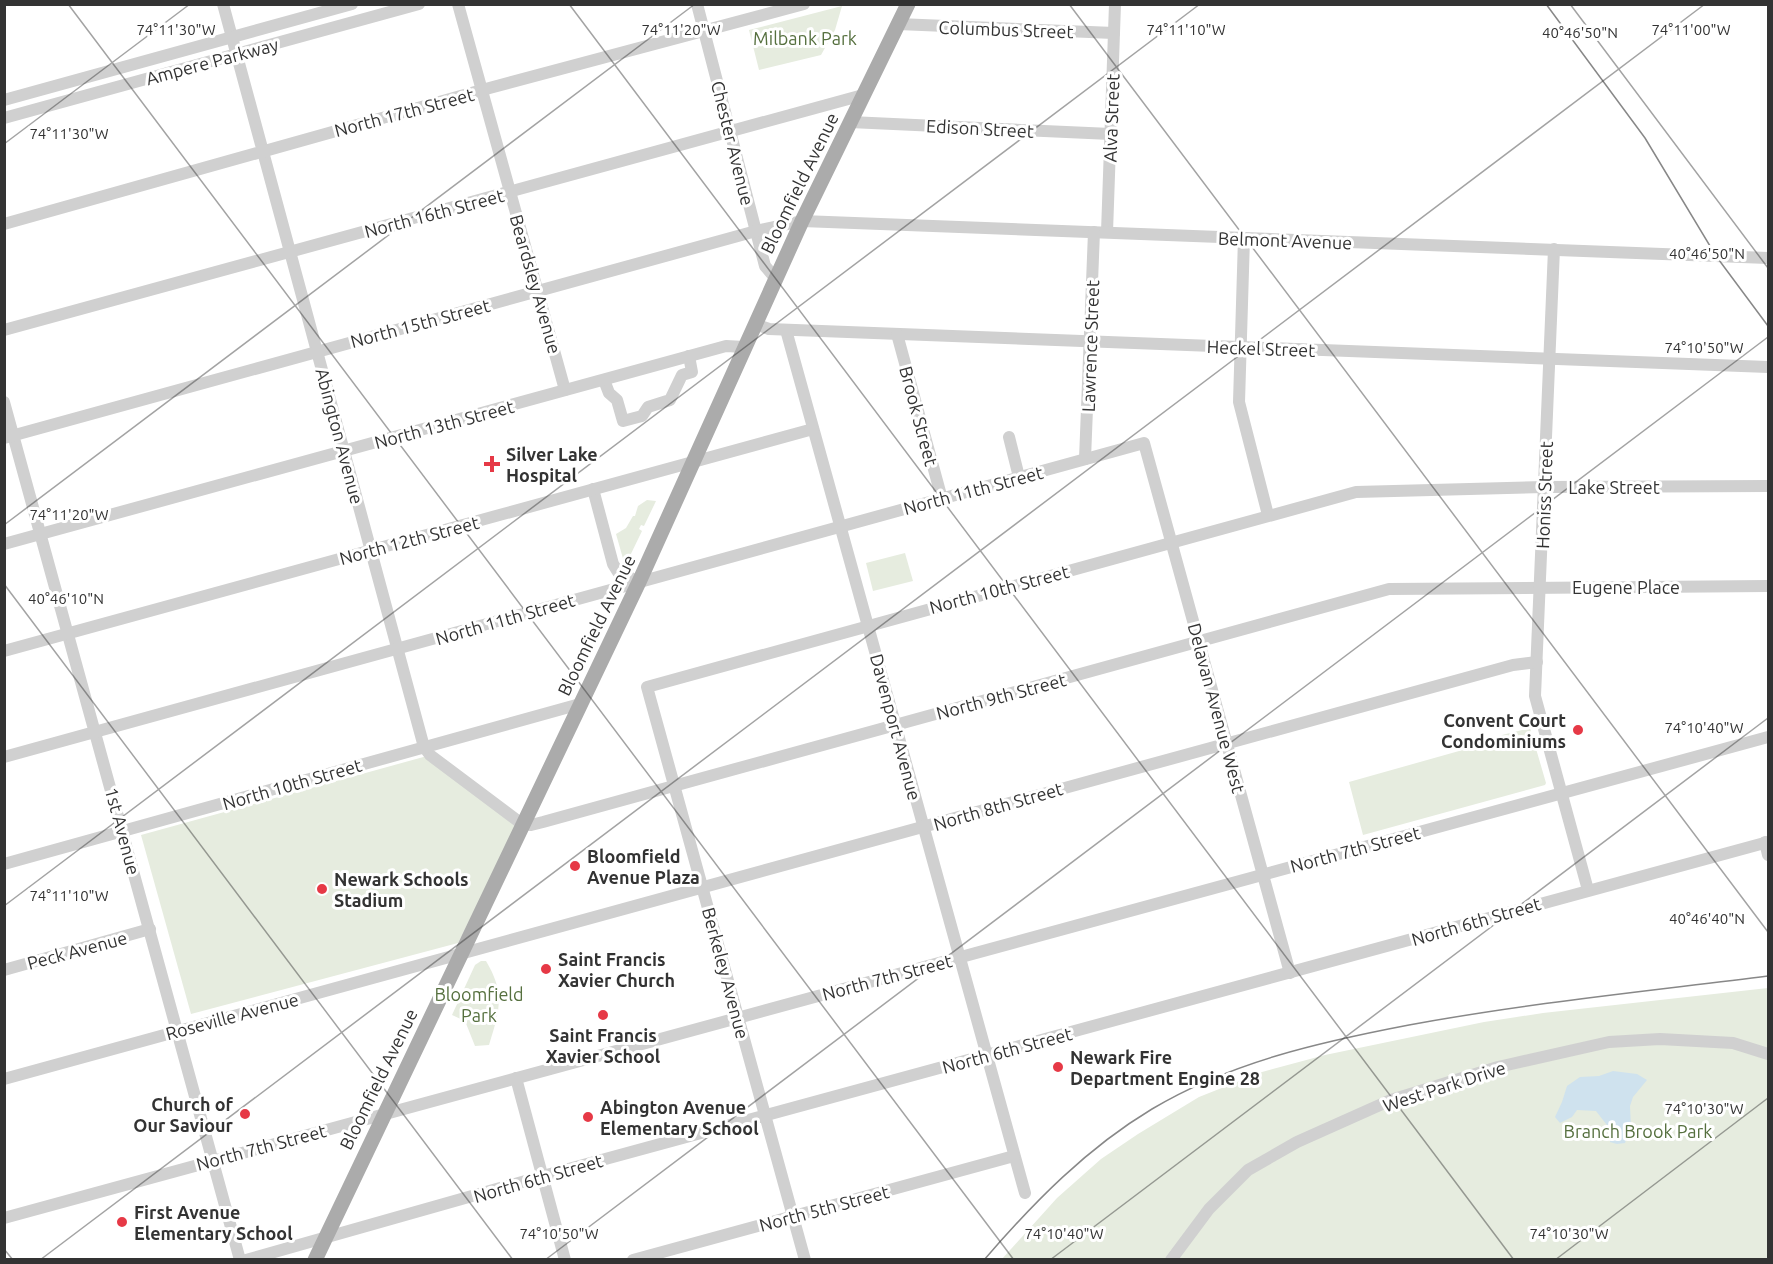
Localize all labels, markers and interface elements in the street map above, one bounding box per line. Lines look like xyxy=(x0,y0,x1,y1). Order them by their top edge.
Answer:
street label: Columbus Street xyxy=(938,17,1074,41)
text: 74°11'30"W xyxy=(136,21,216,38)
text: 74°11'20"W xyxy=(641,21,721,38)
text: 74°11'10"W xyxy=(1146,21,1226,38)
text: 74°11'00"W xyxy=(1651,21,1731,38)
text: 40°46'50"N xyxy=(1542,24,1618,41)
park label: Milbank Park xyxy=(753,28,857,48)
street label: Ampere Parkway xyxy=(144,34,281,88)
street label: Alva Street xyxy=(1099,73,1123,163)
street label: Chester Avenue xyxy=(708,79,758,207)
street label: North 17th Street xyxy=(332,84,476,140)
street label: Bloomfield Avenue xyxy=(756,109,842,257)
street label: Edison Street xyxy=(926,115,1034,141)
text: 74°11'30"W xyxy=(29,125,109,142)
street label: North 16th Street xyxy=(362,185,506,241)
street label: Beardsley Avenue xyxy=(507,212,565,356)
street label: Belmont Avenue xyxy=(1218,228,1352,252)
text: 40°46'50"N xyxy=(1669,245,1745,262)
street label: Lawrence Street xyxy=(1078,280,1102,412)
street label: North 15th Street xyxy=(348,295,492,351)
street label: Heckel Street xyxy=(1206,336,1316,360)
text: 74°10'50"W xyxy=(1664,339,1744,356)
street label: Brook Street xyxy=(896,364,942,468)
street label: Abington Avenue xyxy=(312,366,368,506)
street label: North 13th Street xyxy=(372,396,516,452)
street label: Honiss Street xyxy=(1532,441,1556,549)
place label: Silver Lake Hospital xyxy=(506,444,598,485)
marker: Silver Lake Hospital xyxy=(483,455,501,473)
street label: North 11th Street xyxy=(901,462,1045,518)
street label: Lake Street xyxy=(1568,477,1660,497)
text: 74°11'20"W xyxy=(29,506,109,523)
street label: North 12th Street xyxy=(337,512,481,568)
street label: Bloomfield Avenue xyxy=(553,551,639,699)
street label: North 10th Street xyxy=(927,561,1071,617)
street label: Eugene Place xyxy=(1572,577,1680,597)
text: 40°46'10"N xyxy=(28,590,104,607)
street label: North 11th Street xyxy=(433,590,577,648)
street label: Delavan Avenue West xyxy=(1185,621,1249,795)
street label: Davenport Avenue xyxy=(867,652,925,802)
street label: North 9th Street xyxy=(934,669,1068,723)
place label: Convent Court Condominiums xyxy=(1441,710,1566,751)
text: 74°10'40"W xyxy=(1664,719,1744,736)
marker: Convent Court Condominiums xyxy=(1571,723,1585,737)
street label: North 10th Street xyxy=(220,755,364,813)
street label: North 8th Street xyxy=(931,778,1065,834)
street label: 1st Avenue xyxy=(102,785,144,877)
street label: North 7th Street xyxy=(1288,822,1422,876)
place label: Bloomfield Avenue Plaza xyxy=(587,846,700,887)
marker: Bloomfield Avenue Plaza xyxy=(568,859,582,873)
place label: Newark Schools Stadium xyxy=(334,869,468,910)
marker: Newark Schools Stadium xyxy=(315,882,329,896)
text: 74°11'10"W xyxy=(29,887,109,904)
street label: North 6th Street xyxy=(1409,893,1543,949)
street label: Berkeley Avenue xyxy=(699,905,753,1041)
text: 40°46'40"N xyxy=(1669,910,1745,927)
street label: Peck Avenue xyxy=(25,927,129,973)
place label: Saint Francis Xavier Church xyxy=(558,949,675,990)
street label: North 7th Street xyxy=(820,950,954,1004)
marker: Saint Francis Xavier Church xyxy=(539,962,553,976)
park label: Bloomfield Park xyxy=(434,984,524,1025)
street label: Roseville Avenue xyxy=(163,989,301,1043)
street label: Bloomfield Avenue xyxy=(335,1005,421,1153)
marker: Saint Francis Xavier School xyxy=(596,1008,610,1022)
street label: North 6th Street xyxy=(940,1023,1074,1077)
place label: Saint Francis Xavier School xyxy=(546,1025,661,1066)
place label: Newark Fire Department Engine 28 xyxy=(1070,1047,1260,1088)
street label: West Park Drive xyxy=(1380,1057,1508,1115)
marker: Newark Fire Department Engine 28 xyxy=(1051,1060,1065,1074)
place label: Church of Our Saviour xyxy=(133,1094,234,1135)
place label: Abington Avenue Elementary School xyxy=(600,1097,759,1138)
text: 74°10'30"W xyxy=(1664,1100,1744,1117)
marker: Church of Our Saviour xyxy=(238,1107,252,1121)
marker: Abington Avenue Elementary School xyxy=(581,1110,595,1124)
street label: North 7th Street xyxy=(194,1120,328,1174)
park label: Branch Brook Park xyxy=(1564,1121,1712,1141)
street label: North 6th Street xyxy=(471,1150,605,1206)
street label: North 5th Street xyxy=(757,1181,891,1235)
place label: First Avenue Elementary School xyxy=(134,1202,293,1243)
marker: First Avenue Elementary School xyxy=(115,1215,129,1229)
text: 74°10'50"W xyxy=(519,1225,599,1242)
text: 74°10'40"W xyxy=(1024,1225,1104,1242)
text: 74°10'30"W xyxy=(1529,1225,1609,1242)

